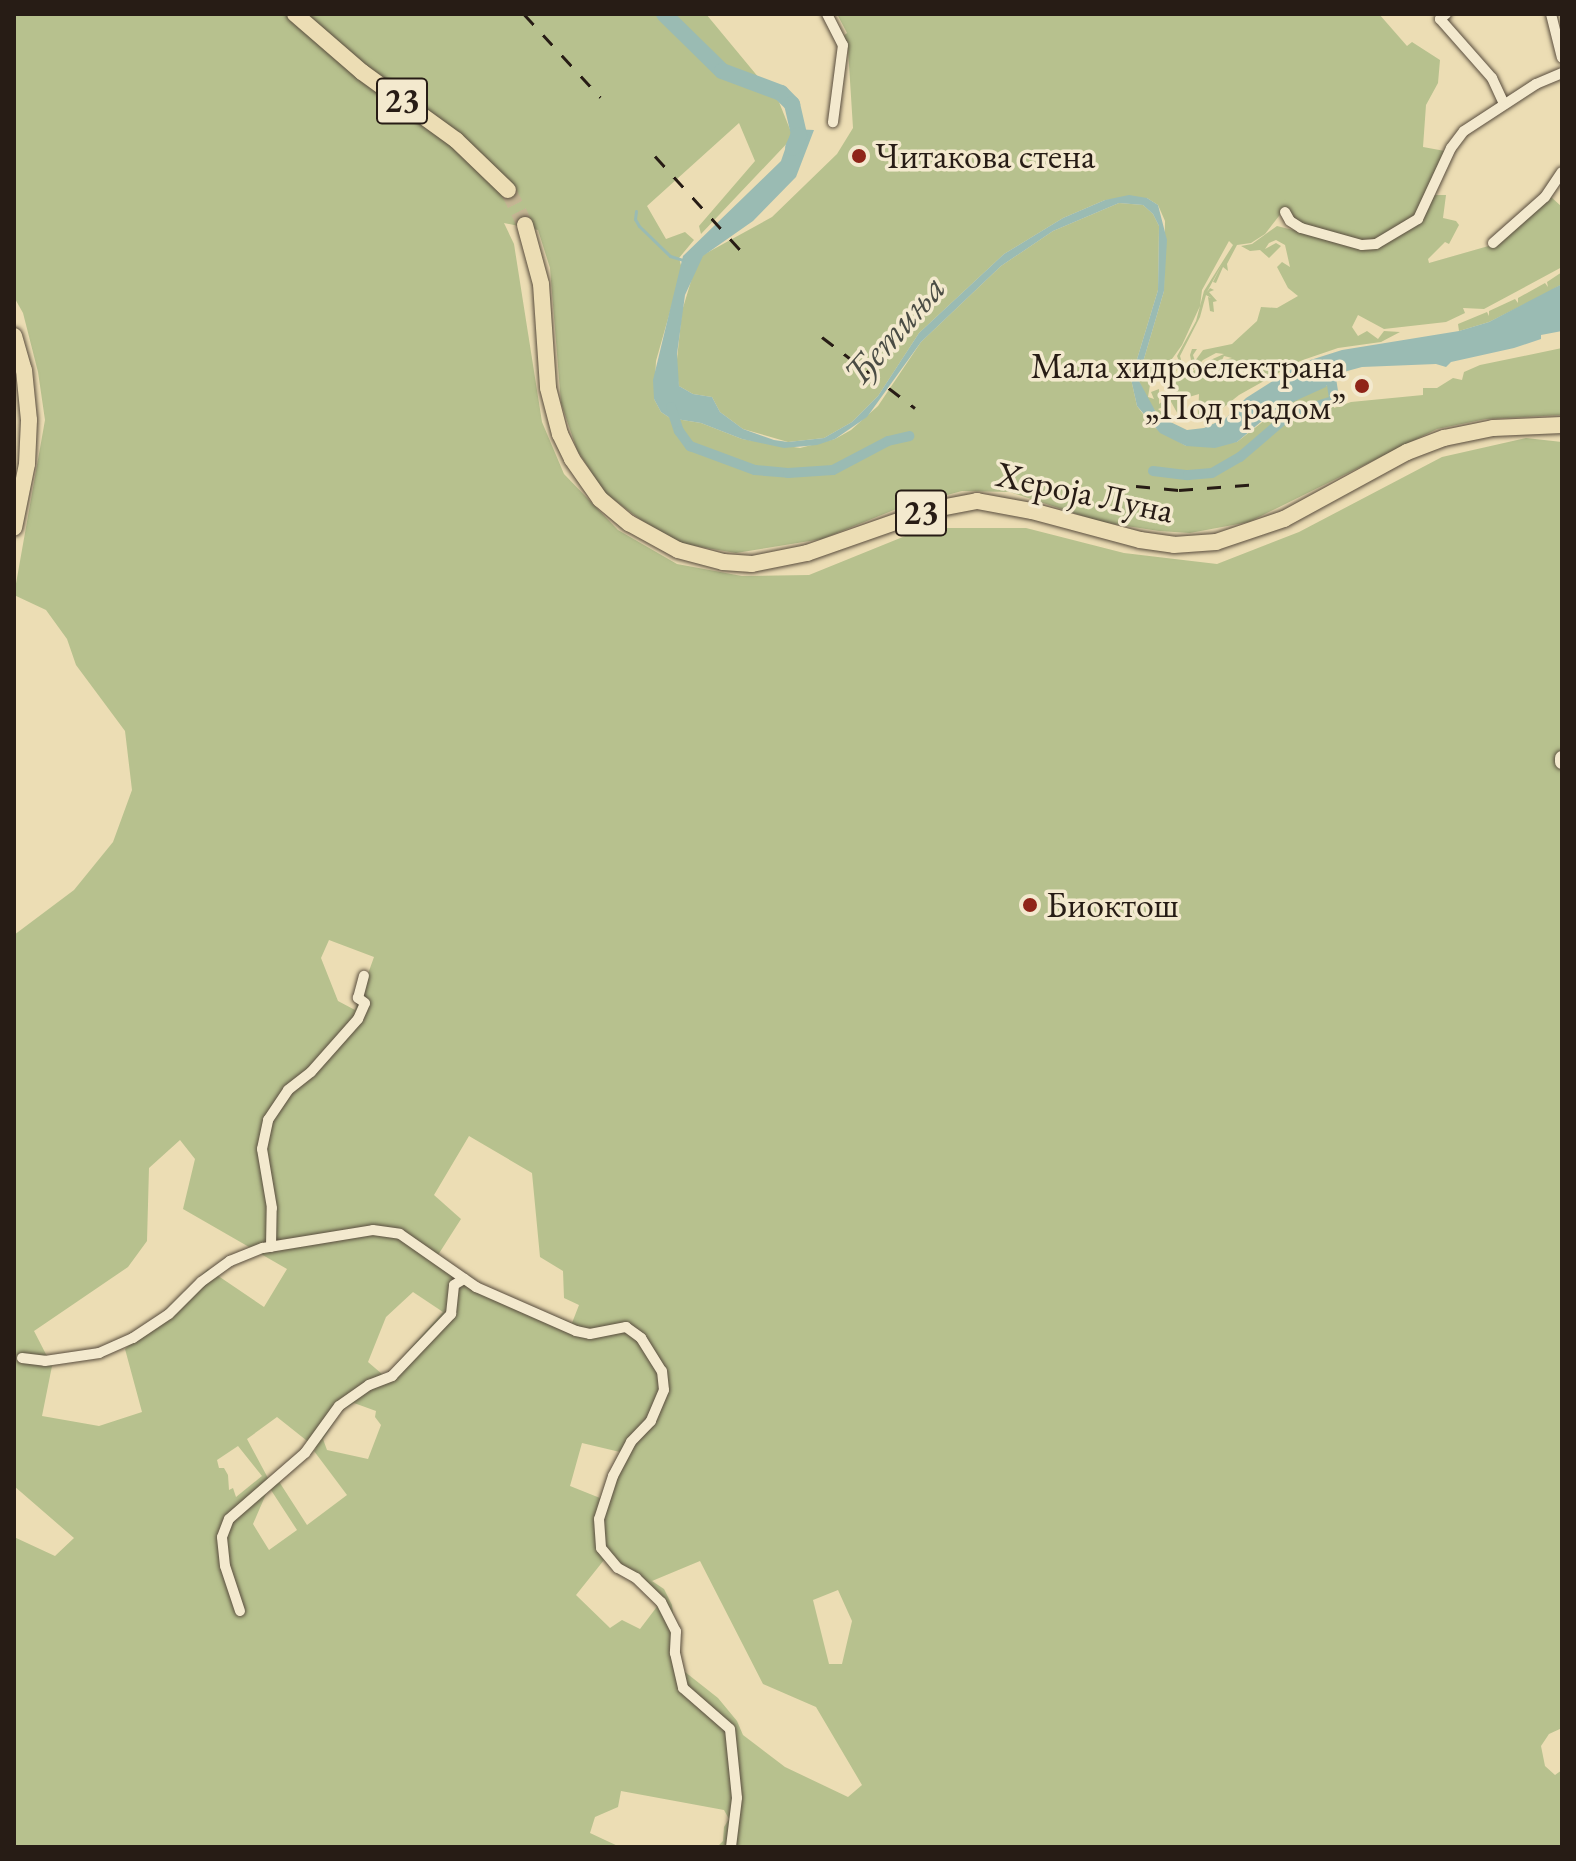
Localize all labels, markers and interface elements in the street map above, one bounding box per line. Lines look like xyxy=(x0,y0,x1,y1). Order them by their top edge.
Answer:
road number: 23 xyxy=(376,71,428,131)
place label: Читакова стена xyxy=(875,134,1095,178)
marker: Читакова стена xyxy=(850,147,868,165)
water label: Ђетиња xyxy=(833,265,955,395)
place label: Мала хидроелектрана „Под градом” xyxy=(1031,343,1346,428)
marker: Мала хидроелектрана „Под градом” xyxy=(1353,377,1371,395)
street label: Хероја Луна xyxy=(992,452,1178,532)
road number: 23 xyxy=(895,483,947,543)
place label: Биоктош xyxy=(1046,883,1179,927)
marker: Биоктош xyxy=(1021,896,1039,914)

